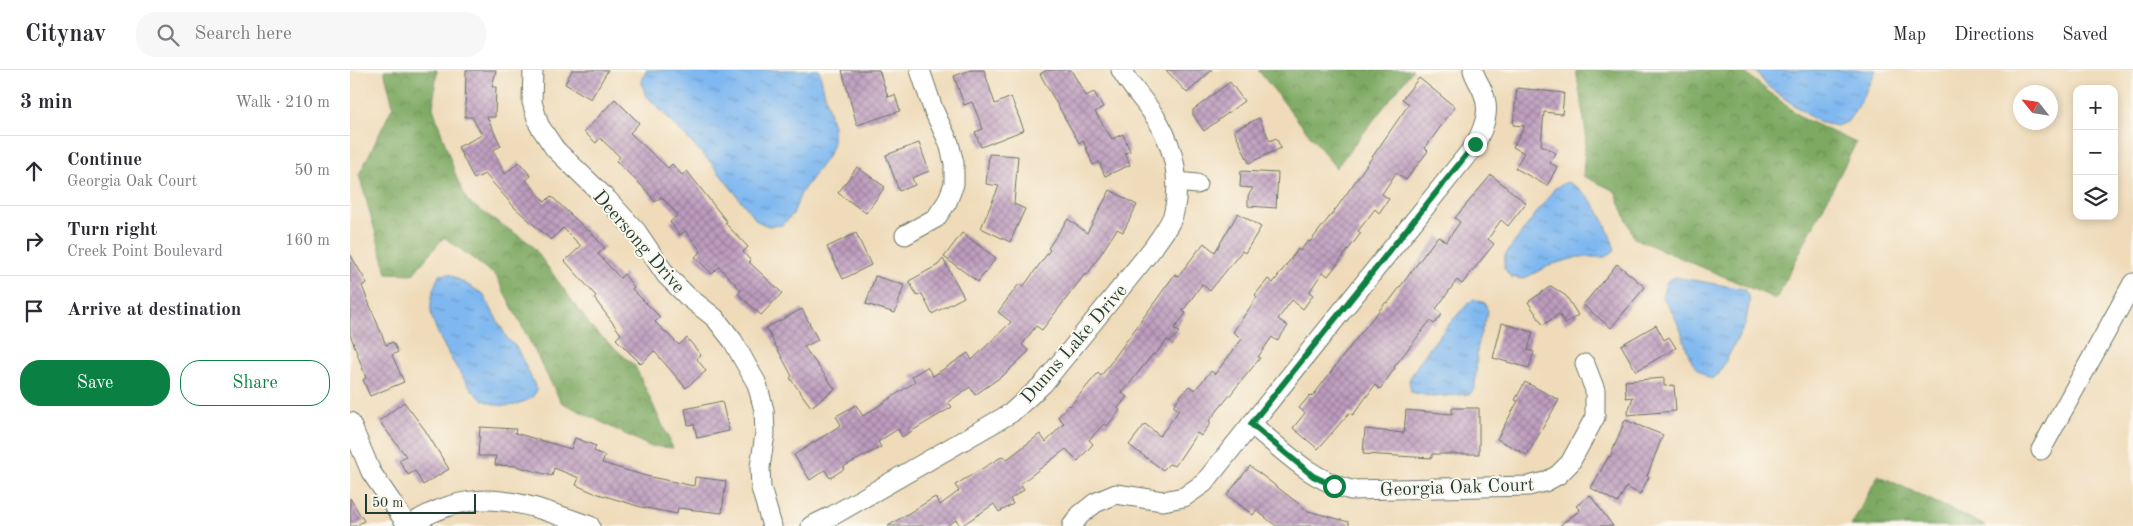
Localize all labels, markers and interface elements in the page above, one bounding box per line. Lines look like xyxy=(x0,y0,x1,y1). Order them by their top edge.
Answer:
search box xyxy=(136,12,486,57)
icon: search xyxy=(154,21,182,49)
text: Citynav xyxy=(25,23,106,47)
text: Search here xyxy=(194,25,292,44)
text: Map xyxy=(1893,26,1926,44)
text: Directions xyxy=(1954,26,2034,44)
text: Saved xyxy=(2062,26,2108,44)
north arrow xyxy=(2013,85,2058,130)
map controls xyxy=(2073,85,2118,220)
button: + xyxy=(2073,85,2118,130)
text: 3 min xyxy=(20,92,73,113)
text: Walk · 210 m xyxy=(235,95,330,111)
button: − xyxy=(2073,130,2118,175)
route end xyxy=(1464,133,1487,156)
text: Continue xyxy=(67,151,142,170)
icon: ahead xyxy=(20,157,48,185)
text: 50 m xyxy=(294,163,330,179)
text: Georgia Oak Court xyxy=(67,174,197,190)
button: layers xyxy=(2073,175,2118,220)
street label: Deersong Drive xyxy=(589,188,688,298)
text: Turn right xyxy=(67,221,157,240)
icon: right xyxy=(20,227,48,255)
text: 160 m xyxy=(285,233,330,249)
text: Creek Point Boulevard xyxy=(67,244,223,260)
street label: Dunns Lake Drive xyxy=(1018,282,1132,408)
icon: arrive xyxy=(20,297,48,325)
text: Arrive at destination xyxy=(67,301,241,320)
button: Save xyxy=(20,360,170,406)
button: Share xyxy=(180,360,330,406)
route start xyxy=(1323,475,1346,498)
street label: Georgia Oak Court xyxy=(1380,476,1535,501)
scale bar xyxy=(365,491,476,514)
text: 50 m xyxy=(372,496,403,510)

